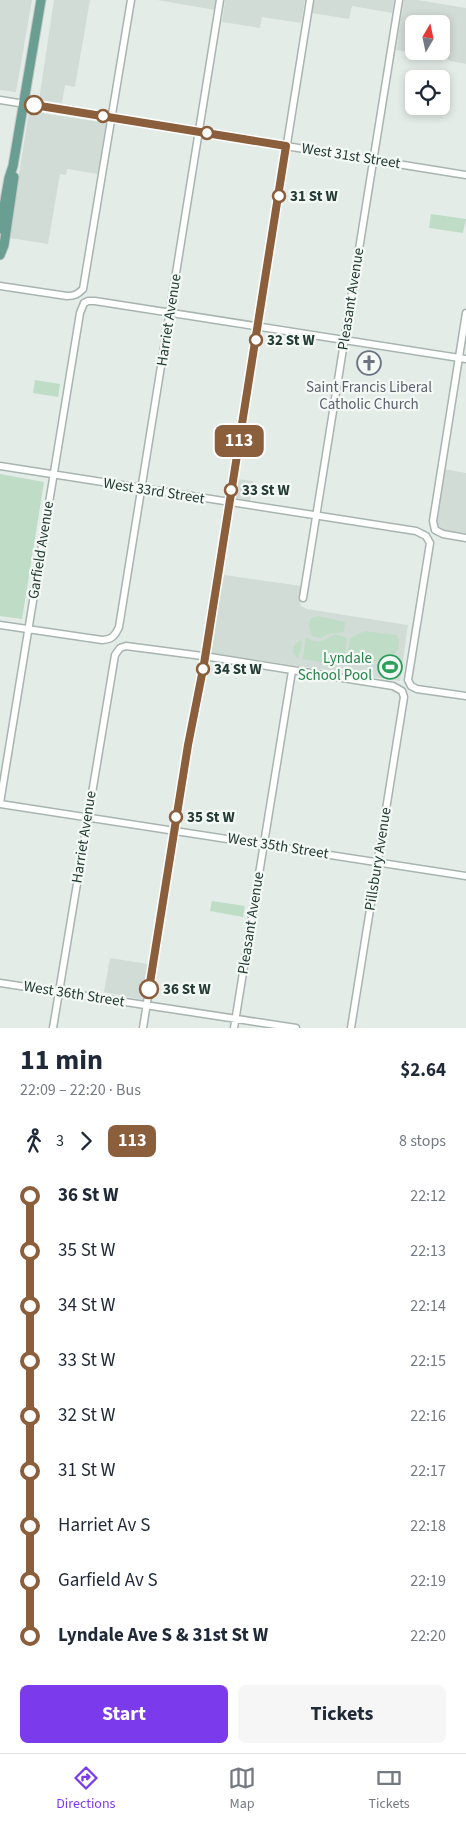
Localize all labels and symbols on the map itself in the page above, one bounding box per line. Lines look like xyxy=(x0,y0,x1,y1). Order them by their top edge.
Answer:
north arrow xyxy=(405,15,450,60)
unlabelled marker xyxy=(24,95,44,115)
unlabelled marker xyxy=(96,109,110,123)
unlabelled marker xyxy=(200,126,214,140)
street label: West 31st Street xyxy=(300,138,402,174)
place label: 31 St W xyxy=(290,186,338,207)
marker: 31 St W xyxy=(272,189,286,203)
street label: Pleasant Avenue xyxy=(333,246,369,352)
street label: Harriet Avenue xyxy=(151,272,187,368)
place label: 32 St W xyxy=(267,330,315,351)
marker: 32 St W xyxy=(249,333,263,347)
church icon: Saint Francis Liberal Catholic Church xyxy=(356,350,382,376)
place label: Saint Francis Liberal Catholic Church xyxy=(306,377,432,415)
line badge: 113 xyxy=(210,425,268,457)
street label: West 33rd Street xyxy=(102,473,206,509)
place label: 33 St W xyxy=(242,480,290,501)
marker: 33 St W xyxy=(224,483,238,497)
street label: Garfield Avenue xyxy=(23,500,59,600)
place label: Lyndale School Pool xyxy=(298,648,372,686)
sports icon: Lyndale School Pool xyxy=(377,654,403,680)
place label: 34 St W xyxy=(214,659,262,680)
marker: 34 St W xyxy=(196,662,210,676)
street label: Harriet Avenue xyxy=(66,789,102,885)
street label: Pillsbury Avenue xyxy=(359,806,397,912)
place label: 35 St W xyxy=(187,807,235,828)
marker: 35 St W xyxy=(169,810,183,824)
street label: West 35th Street xyxy=(226,828,330,864)
street label: Pleasant Avenue xyxy=(233,870,269,976)
street label: West 36th Street xyxy=(22,976,126,1012)
marker: 36 St W xyxy=(139,979,159,999)
place label: 36 St W xyxy=(163,979,211,1000)

